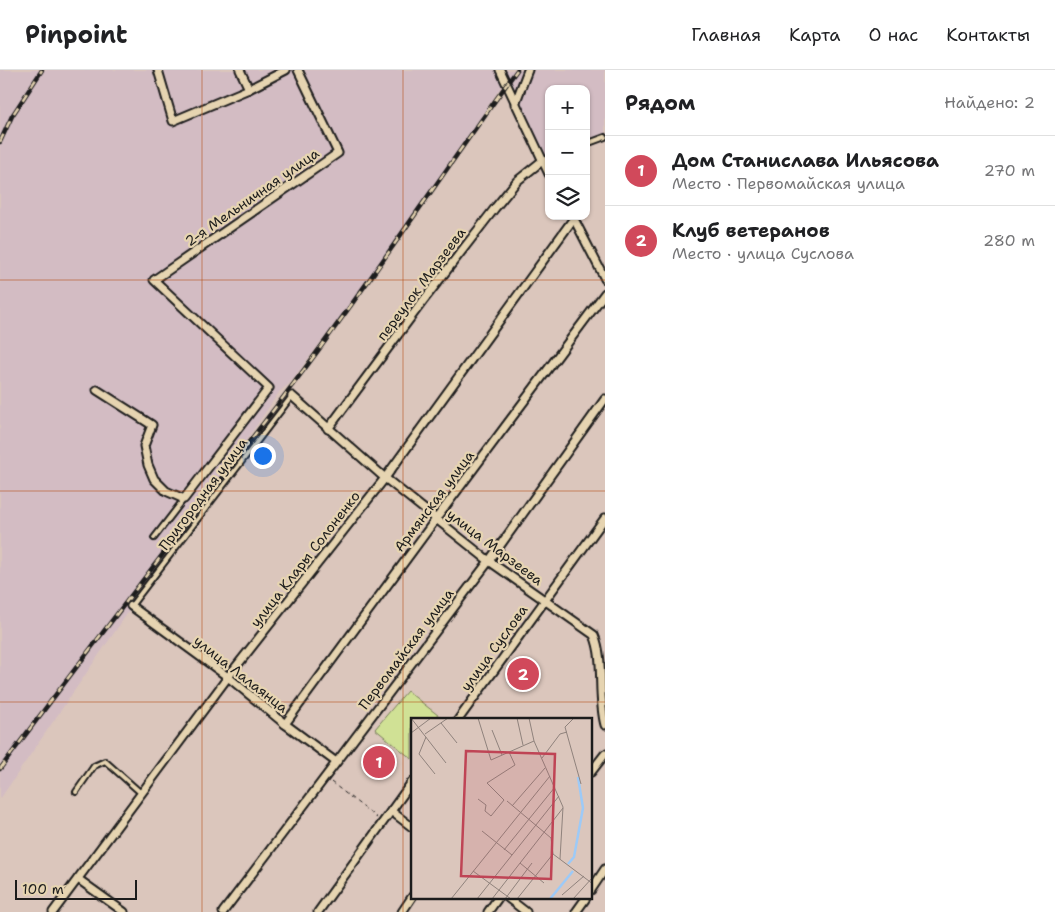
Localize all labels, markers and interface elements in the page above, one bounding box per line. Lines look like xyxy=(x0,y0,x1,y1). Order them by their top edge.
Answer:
text: Pinpoint xyxy=(25,19,127,51)
text: Главная xyxy=(691,23,761,47)
text: Карта xyxy=(789,23,841,47)
text: О нас xyxy=(869,23,918,47)
text: Контакты xyxy=(946,23,1030,47)
map controls xyxy=(545,85,590,220)
button: + xyxy=(545,85,590,130)
text: Рядом xyxy=(625,89,695,117)
text: Найдено: 2 xyxy=(944,92,1035,113)
button: − xyxy=(545,130,590,175)
street label: 2-я Мельничная улица xyxy=(182,144,323,250)
text: Дом Станислава Ильясова xyxy=(672,148,939,173)
text: 1 xyxy=(637,160,645,181)
text: 270 m xyxy=(984,160,1035,181)
text: Место · Первомайская улица xyxy=(672,173,905,194)
button: layers xyxy=(545,175,590,220)
text: Клуб ветеранов xyxy=(672,218,830,243)
street label: переулок Марзеева xyxy=(373,224,470,344)
text: 2 xyxy=(635,230,647,251)
text: 280 m xyxy=(983,230,1035,251)
text: Место · улица Суслова xyxy=(672,243,854,264)
street label: Пригородная улица xyxy=(155,434,251,554)
your location xyxy=(250,443,276,469)
street label: Армянская улица xyxy=(390,447,478,555)
street label: улица Клары Солоненко xyxy=(246,487,364,631)
street label: улица Марзеева xyxy=(443,505,547,589)
street label: Первомайская улица xyxy=(355,585,458,713)
street label: улица Суслова xyxy=(457,601,532,695)
street label: улица Лалаянца xyxy=(190,632,292,717)
pin: 2 xyxy=(507,655,539,693)
inset map xyxy=(411,718,592,900)
pin: 1 xyxy=(363,743,395,781)
scale bar xyxy=(15,877,138,900)
text: 100 m xyxy=(22,880,64,898)

